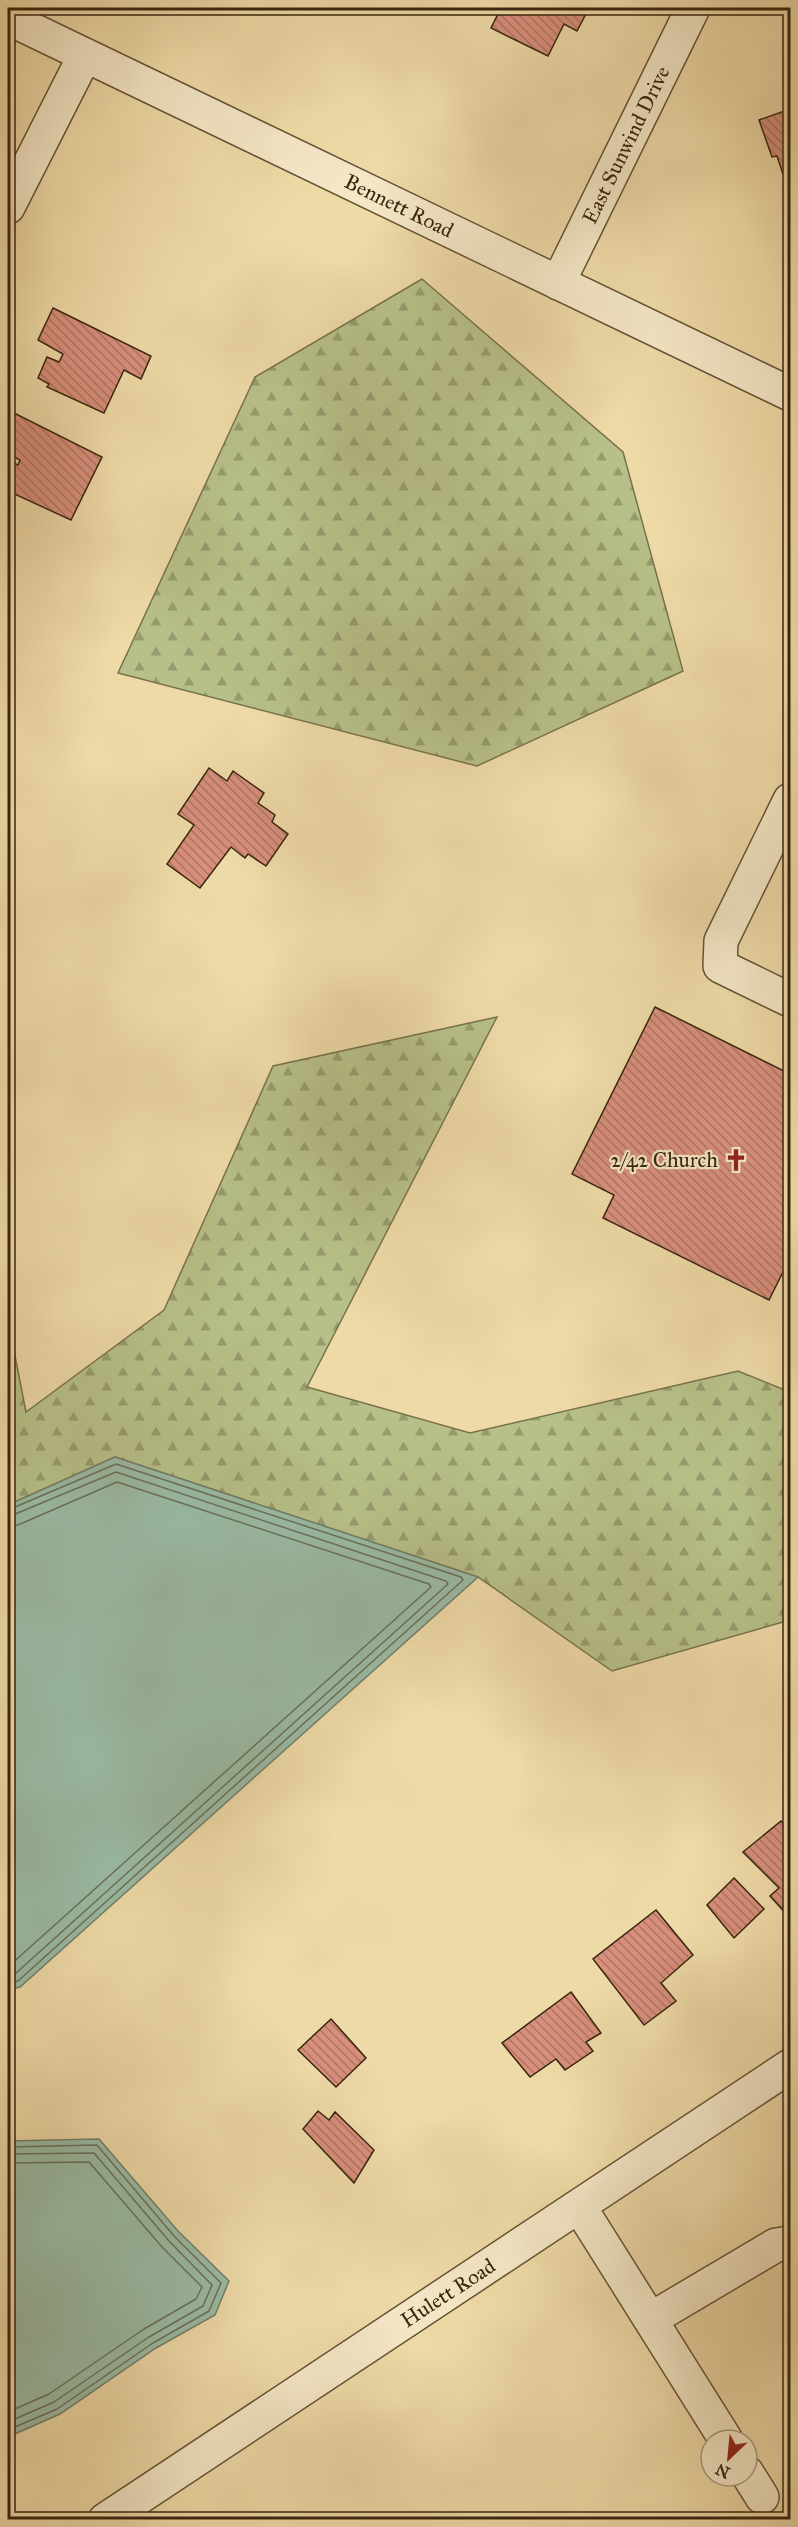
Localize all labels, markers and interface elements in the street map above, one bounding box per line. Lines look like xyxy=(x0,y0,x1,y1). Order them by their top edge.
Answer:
street label: East Sunwind Drive xyxy=(577,62,676,228)
street label: Bennett Road xyxy=(340,168,458,244)
place label: 2/42 Church xyxy=(611,1147,718,1173)
church icon: 2/42 Church xyxy=(723,1147,749,1173)
street label: Hulett Road xyxy=(396,2253,501,2333)
north arrow xyxy=(699,2428,759,2488)
text: N xyxy=(712,2459,733,2483)

